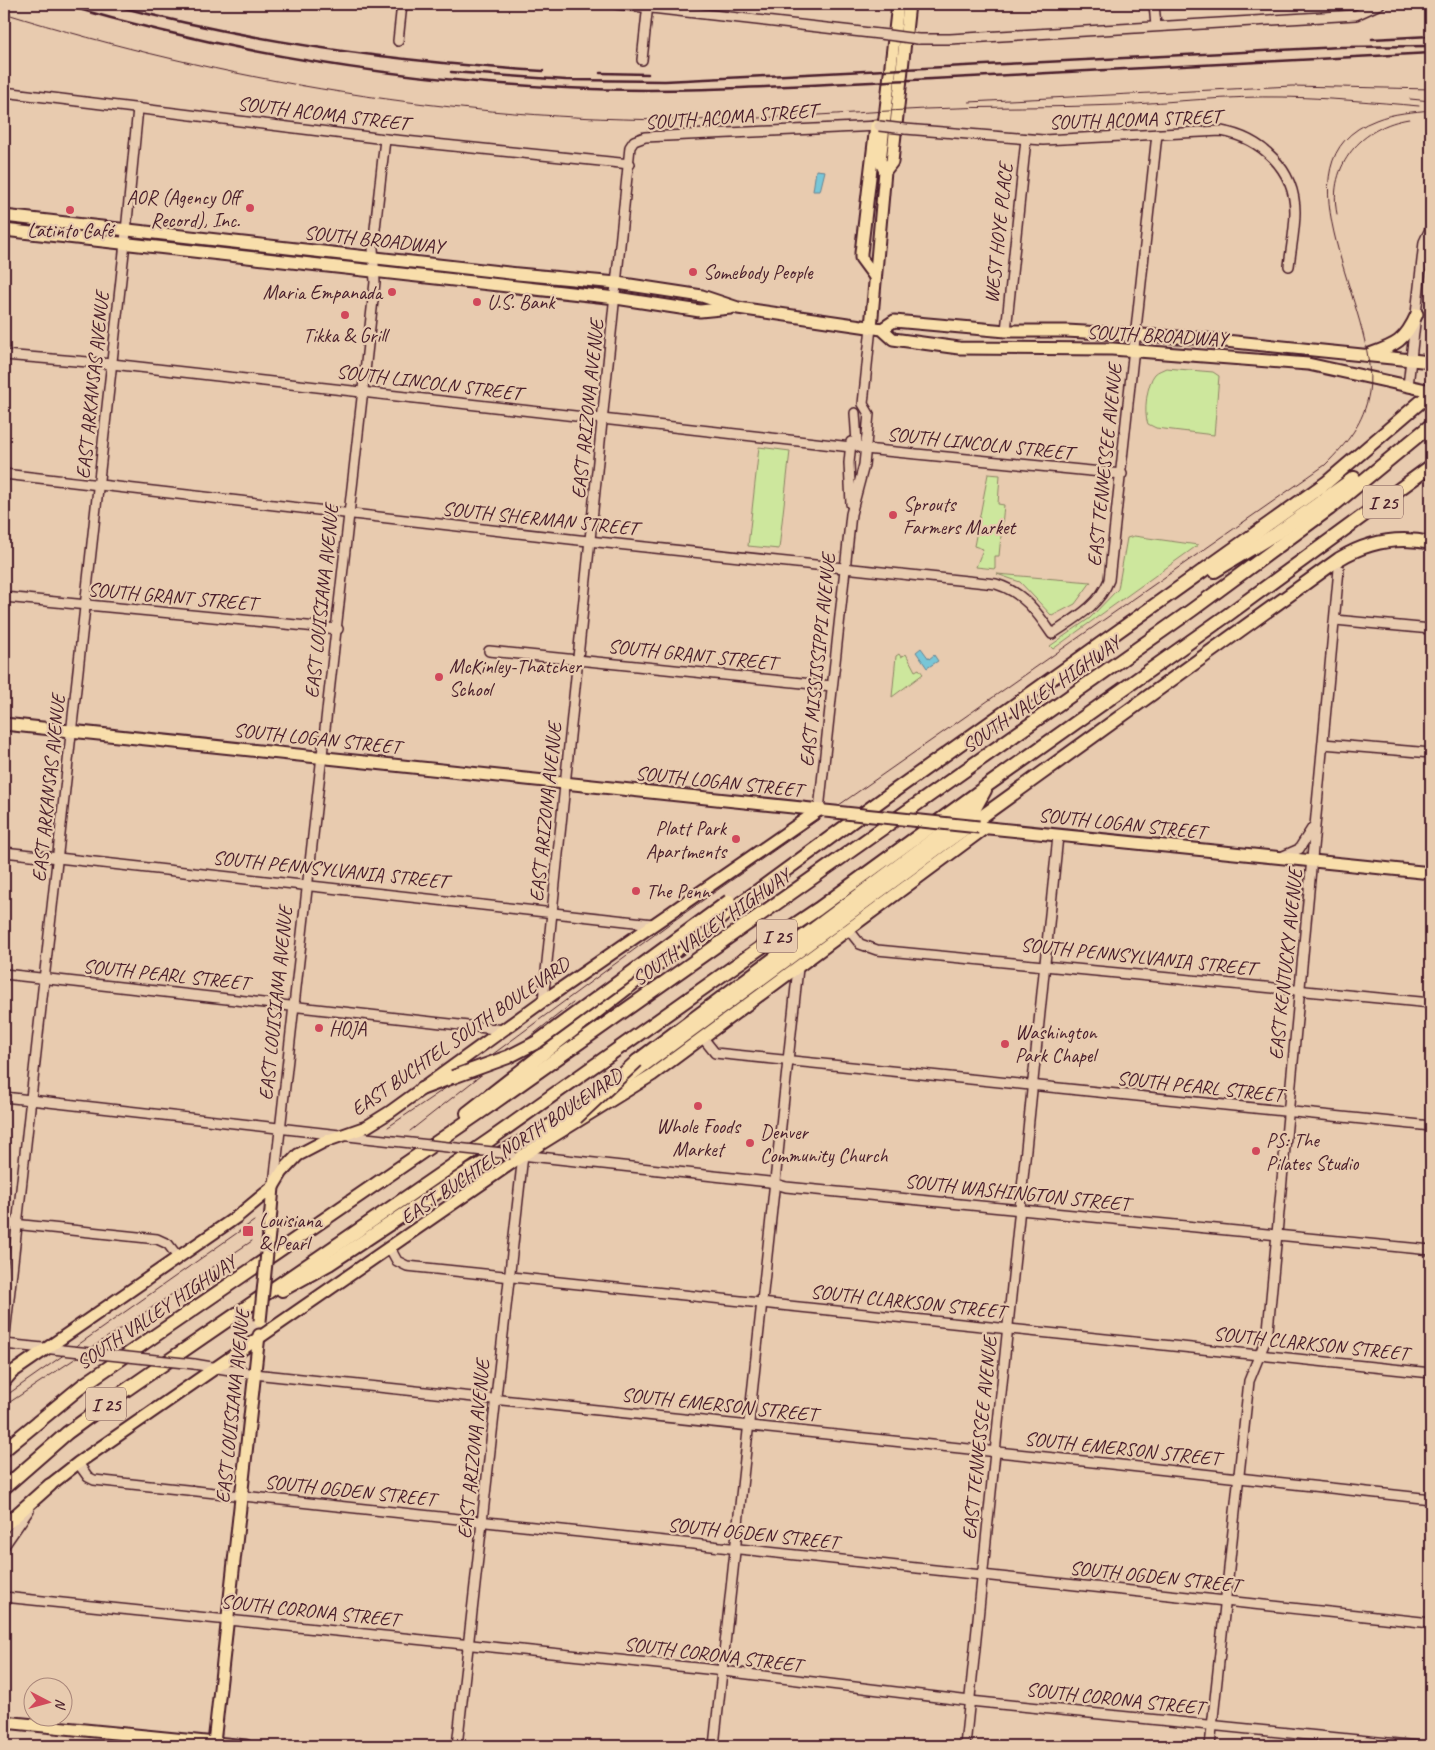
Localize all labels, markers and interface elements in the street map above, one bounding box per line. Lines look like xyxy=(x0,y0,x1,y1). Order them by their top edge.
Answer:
street label: SOUTH ACOMA STREET xyxy=(236,91,415,137)
street label: SOUTH ACOMA STREET xyxy=(644,98,823,135)
street label: SOUTH ACOMA STREET xyxy=(1049,104,1226,135)
street label: WEST HOYE PLACE xyxy=(979,159,1019,304)
place label: AOR (Agency Off Record), Inc. xyxy=(127,185,244,233)
marker: AOR (Agency Off Record), Inc. xyxy=(244,202,256,214)
marker: Latinto Café xyxy=(64,204,76,216)
place label: Latinto Café xyxy=(27,218,116,243)
street label: SOUTH BROADWAY xyxy=(303,220,448,260)
place label: Somebody People xyxy=(703,260,814,285)
marker: Somebody People xyxy=(687,266,699,278)
place label: Maria Empanada xyxy=(263,280,384,305)
marker: Maria Empanada xyxy=(386,286,398,298)
street label: EAST ARKANSAS AVENUE xyxy=(70,287,115,480)
place label: U.S. Bank xyxy=(487,290,556,315)
marker: U.S. Bank xyxy=(471,296,483,308)
marker: Tikka & Grill xyxy=(339,309,351,321)
street label: EAST ARIZONA AVENUE xyxy=(566,316,610,500)
street label: SOUTH BROADWAY xyxy=(1086,319,1231,352)
place label: Tikka & Grill xyxy=(303,323,391,348)
street label: SOUTH LINCOLN STREET xyxy=(335,359,528,407)
street label: EAST TENNESSEE AVENUE xyxy=(1081,360,1128,568)
street label: SOUTH LINCOLN STREET xyxy=(886,421,1079,466)
road number: I 25 xyxy=(1363,486,1403,518)
place label: Sprouts Farmers Market xyxy=(903,492,1018,540)
street label: SOUTH SHERMAN STREET xyxy=(441,496,644,542)
street label: EAST LOUISIANA AVENUE xyxy=(299,500,344,699)
marker: Sprouts Farmers Market xyxy=(887,509,899,521)
street label: EAST MISSISSIPPI AVENUE xyxy=(794,550,841,768)
street label: SOUTH GRANT STREET xyxy=(87,577,262,617)
street label: SOUTH VALLEY HIGHWAY xyxy=(957,629,1128,758)
street label: SOUTH GRANT STREET xyxy=(607,633,782,676)
place label: McKinley-Thatcher School xyxy=(449,654,583,702)
marker: McKinley-Thatcher School xyxy=(433,671,445,683)
street label: EAST ARKANSAS AVENUE xyxy=(26,690,71,883)
street label: SOUTH LOGAN STREET xyxy=(232,717,406,760)
street label: EAST ARIZONA AVENUE xyxy=(524,719,568,903)
street label: SOUTH LOGAN STREET xyxy=(634,760,808,803)
street label: SOUTH LOGAN STREET xyxy=(1037,802,1211,845)
place label: Platt Park Apartments xyxy=(646,816,728,864)
marker: Platt Park Apartments xyxy=(730,833,742,845)
street label: SOUTH PENNSYLVANIA STREET xyxy=(211,845,453,895)
street label: SOUTH VALLEY HIGHWAY xyxy=(627,862,798,991)
street label: EAST KENTUCKY AVENUE xyxy=(1263,864,1308,1061)
place label: The Penn xyxy=(646,879,711,904)
marker: The Penn xyxy=(630,885,642,897)
street label: EAST LOUISIANA AVENUE xyxy=(253,902,298,1101)
road number: I 25 xyxy=(757,919,797,952)
street label: SOUTH PENNSYLVANIA STREET xyxy=(1019,932,1261,982)
street label: EAST BUCHTEL SOUTH BOULEVARD xyxy=(346,950,576,1122)
street label: SOUTH PEARL STREET xyxy=(82,953,254,996)
place label: HOJA xyxy=(329,1016,367,1041)
place label: Washington Park Chapel xyxy=(1015,1020,1099,1068)
marker: HOJA xyxy=(313,1022,325,1034)
marker: Washington Park Chapel xyxy=(999,1038,1011,1050)
street label: EAST BUCHTEL NORTH BOULEVARD xyxy=(396,1062,628,1230)
street label: SOUTH PEARL STREET xyxy=(1116,1065,1288,1108)
marker: Whole Foods Market xyxy=(692,1100,704,1112)
place label: Whole Foods Market xyxy=(656,1114,742,1162)
place label: Denver Community Church xyxy=(760,1120,888,1168)
place label: PS: The Pilates Studio xyxy=(1266,1128,1359,1176)
marker: Denver Community Church xyxy=(744,1137,756,1149)
marker: PS: The Pilates Studio xyxy=(1250,1145,1262,1157)
street label: SOUTH WASHINGTON STREET xyxy=(904,1168,1135,1217)
place label: Louisiana & Pearl xyxy=(259,1208,323,1256)
marker: Louisiana & Pearl xyxy=(241,1224,255,1238)
street label: SOUTH VALLEY HIGHWAY xyxy=(72,1248,243,1375)
street label: SOUTH CLARKSON STREET xyxy=(809,1279,1011,1325)
street label: EAST LOUISIANA AVENUE xyxy=(210,1305,255,1504)
street label: SOUTH CLARKSON STREET xyxy=(1212,1321,1414,1367)
street label: EAST TENNESSEE AVENUE xyxy=(956,1333,1003,1541)
street label: EAST ARIZONA AVENUE xyxy=(452,1356,496,1540)
street label: SOUTH EMERSON STREET xyxy=(620,1382,823,1428)
road number: I 25 xyxy=(86,1388,126,1420)
street label: SOUTH EMERSON STREET xyxy=(1023,1426,1226,1472)
street label: SOUTH OGDEN STREET xyxy=(263,1469,440,1512)
street label: SOUTH OGDEN STREET xyxy=(666,1512,843,1555)
street label: SOUTH OGDEN STREET xyxy=(1068,1555,1245,1598)
street label: SOUTH CORONA STREET xyxy=(220,1589,404,1633)
street label: SOUTH CORONA STREET xyxy=(623,1631,807,1678)
street label: SOUTH CORONA STREET xyxy=(1025,1677,1209,1721)
north arrow xyxy=(22,1678,72,1728)
text: N xyxy=(51,1698,69,1711)

